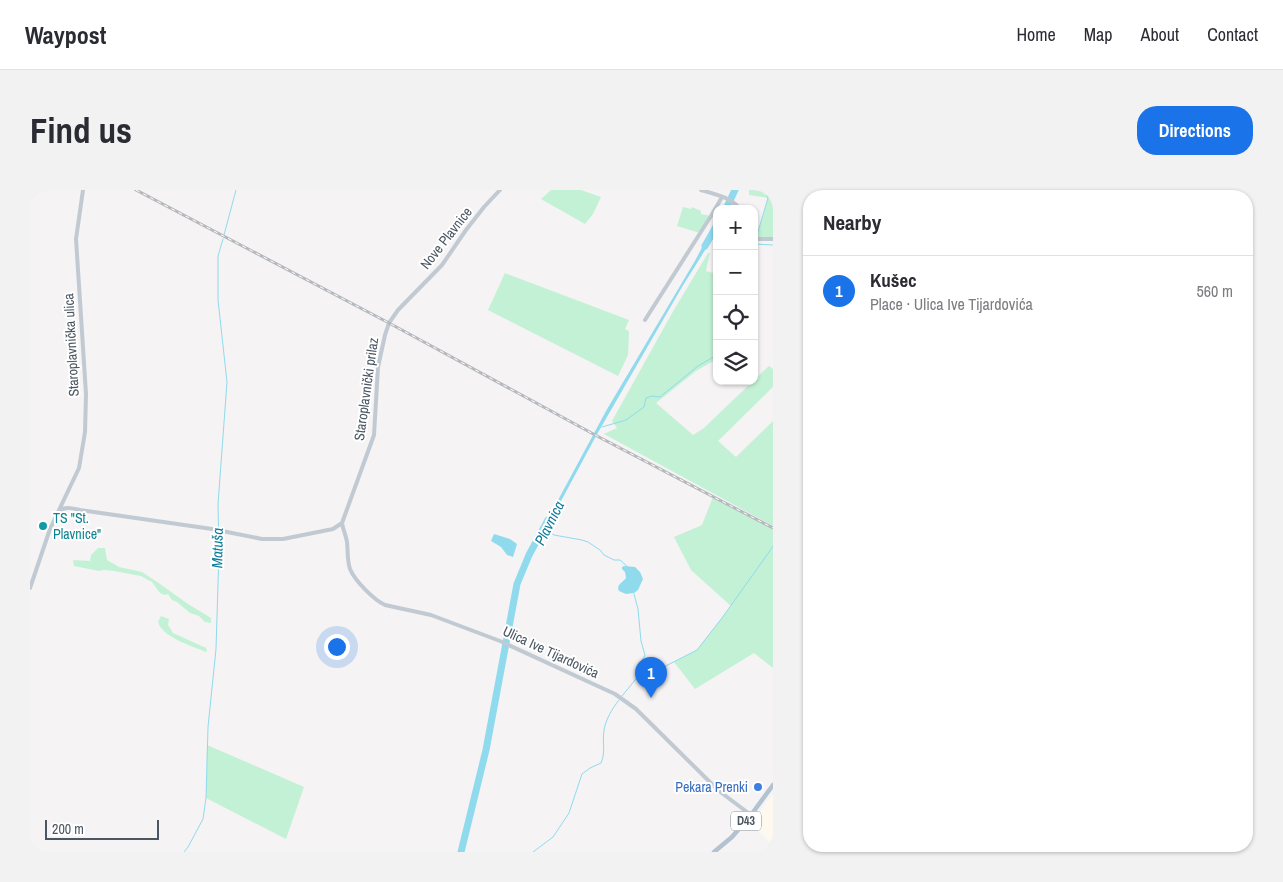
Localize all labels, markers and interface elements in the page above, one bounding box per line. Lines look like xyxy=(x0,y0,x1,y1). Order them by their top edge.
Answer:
text: Waypost xyxy=(25,19,106,51)
text: Home xyxy=(1016,22,1056,47)
text: Map xyxy=(1084,22,1113,47)
text: About xyxy=(1141,22,1179,47)
text: Contact xyxy=(1207,22,1258,47)
button: Directions xyxy=(1137,106,1253,155)
text: Find us xyxy=(30,107,132,154)
street label: Nove Plavnice xyxy=(416,203,476,273)
map controls xyxy=(713,205,758,385)
button: + xyxy=(713,205,758,250)
text: Nearby xyxy=(823,208,881,237)
button: − xyxy=(713,250,758,295)
text: Kušec xyxy=(870,267,917,293)
text: 1 xyxy=(835,280,843,302)
text: 560 m xyxy=(1197,280,1233,302)
street label: Staroplavnička ulica xyxy=(59,292,83,397)
text: Place · Ulica Ive Tijardovića xyxy=(870,293,1033,315)
button: locate xyxy=(713,295,758,340)
street label: Staroplavnički prilaz xyxy=(350,336,382,442)
button: layers xyxy=(713,340,758,385)
water label: Plavnica xyxy=(529,497,569,549)
place label: TS "St. Plavnice" xyxy=(53,509,101,543)
marker: TS "St. Plavnice" xyxy=(37,520,49,532)
water label: Matuša xyxy=(206,527,228,568)
street label: Ulica Ive Tijardovića xyxy=(500,622,603,682)
your location xyxy=(324,634,350,660)
pin: 1 xyxy=(635,657,667,698)
place label: Pekara Prenki xyxy=(675,778,748,796)
marker: Pekara Prenki xyxy=(752,781,764,793)
road number: D43 xyxy=(731,812,761,830)
scale bar xyxy=(45,817,159,840)
text: 200 m xyxy=(52,820,84,838)

